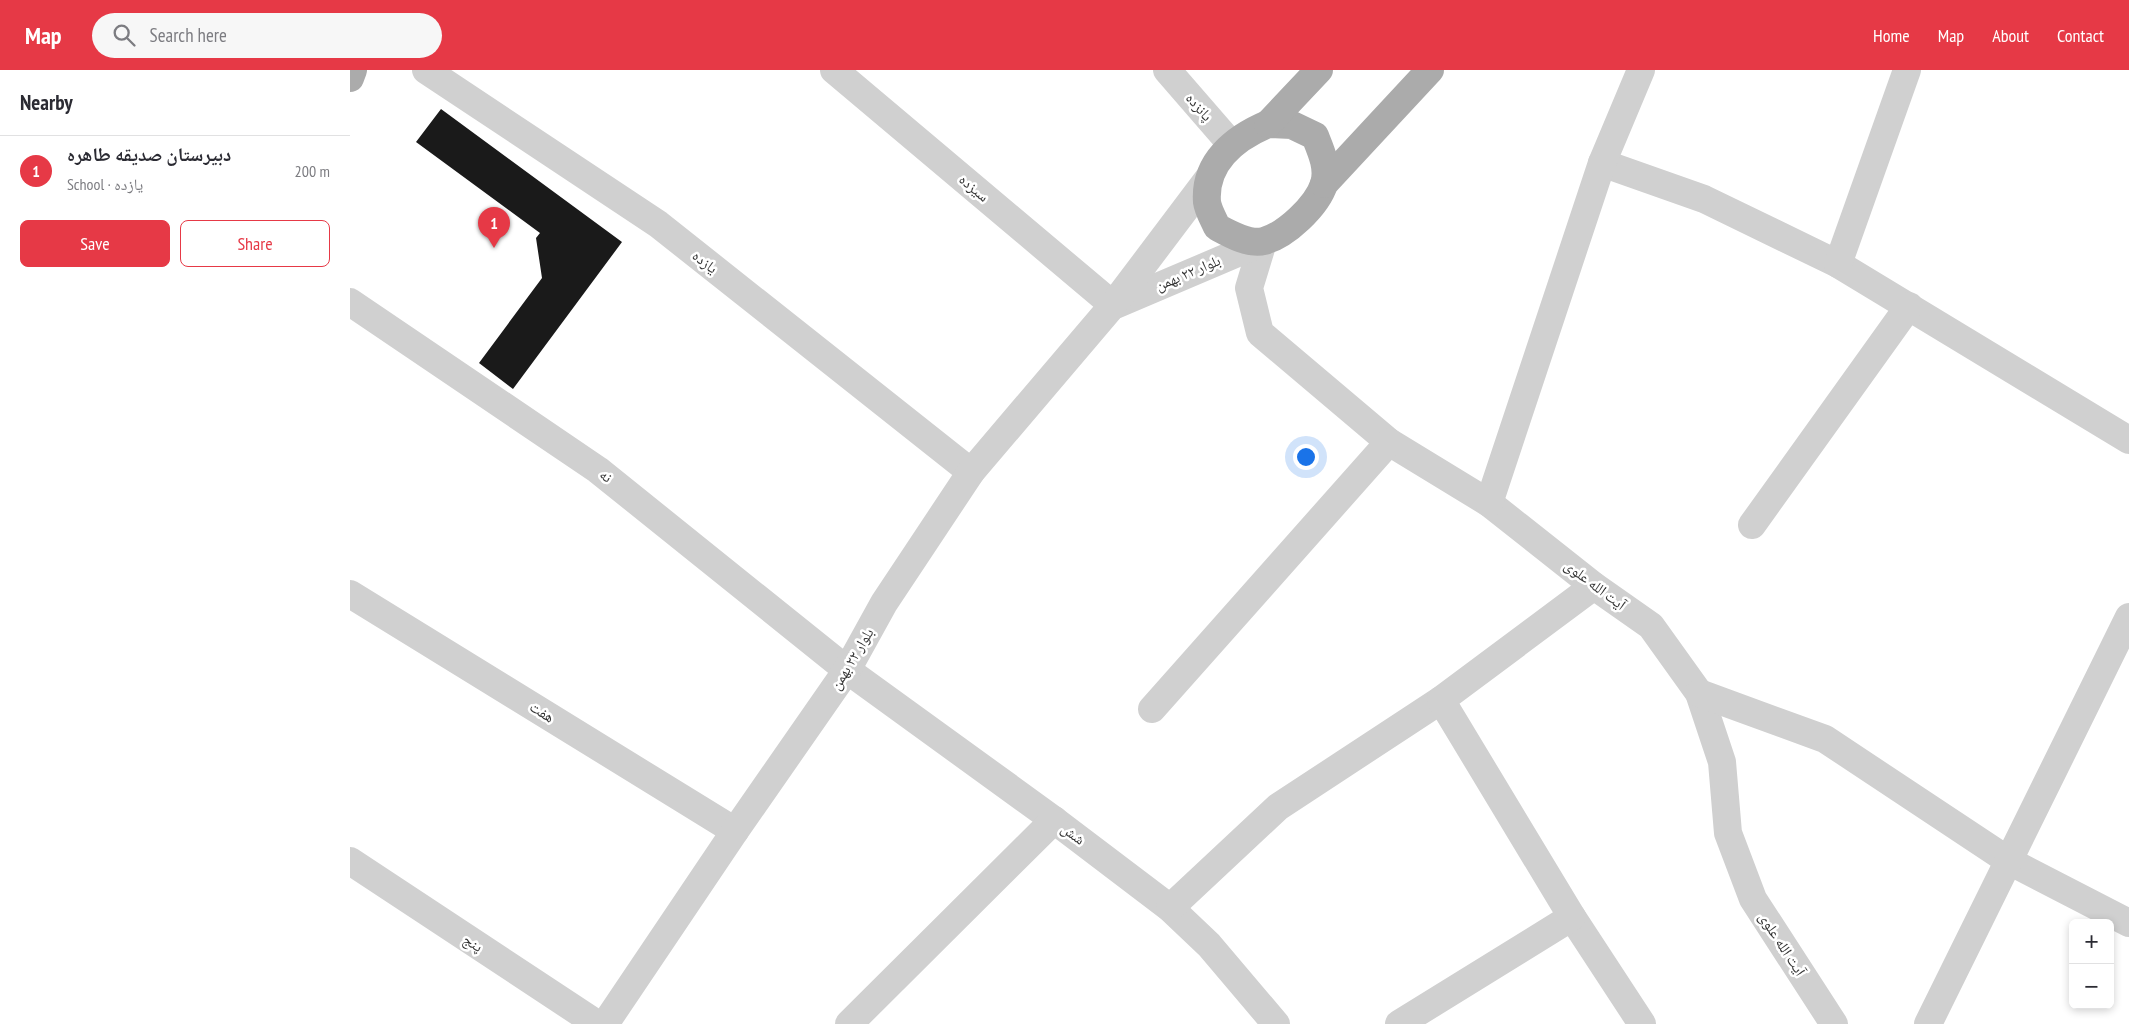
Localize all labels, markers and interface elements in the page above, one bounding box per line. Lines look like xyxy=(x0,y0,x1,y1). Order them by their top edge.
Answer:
search box xyxy=(92,13,442,58)
text: Map xyxy=(25,20,62,51)
icon: search xyxy=(110,21,138,49)
text: Search here xyxy=(150,23,227,47)
text: Home xyxy=(1873,24,1910,47)
text: Map xyxy=(1938,24,1964,47)
text: About xyxy=(1992,24,2029,47)
text: Contact xyxy=(2057,24,2104,47)
text: Nearby xyxy=(20,89,73,116)
street label: پانزده xyxy=(1182,89,1217,125)
text: دبیرستان صدیقه طاهره xyxy=(67,142,231,166)
text: 1 xyxy=(32,161,40,181)
text: 200 m xyxy=(295,161,330,181)
street label: سیزده xyxy=(955,170,993,206)
text: School · یازده xyxy=(67,174,143,194)
pin: 1 xyxy=(478,207,510,248)
button: Save xyxy=(20,220,170,267)
button: Share xyxy=(180,220,330,267)
street label: یازده xyxy=(689,246,722,278)
street label: بلوار ۲۲ بهمن xyxy=(1152,250,1224,296)
your location xyxy=(1293,444,1319,470)
street label: نه xyxy=(596,465,616,486)
street label: آیت الله علوی xyxy=(1560,555,1631,615)
street label: بلوار ۲۲ بهمن xyxy=(826,624,878,694)
street label: هفت xyxy=(526,697,558,726)
street label: شش xyxy=(1057,818,1089,850)
street label: آیت الله علوی xyxy=(1754,908,1811,981)
map controls xyxy=(2069,919,2114,1009)
button: + xyxy=(2069,919,2114,964)
street label: پنج xyxy=(459,929,487,957)
button: − xyxy=(2069,964,2114,1009)

